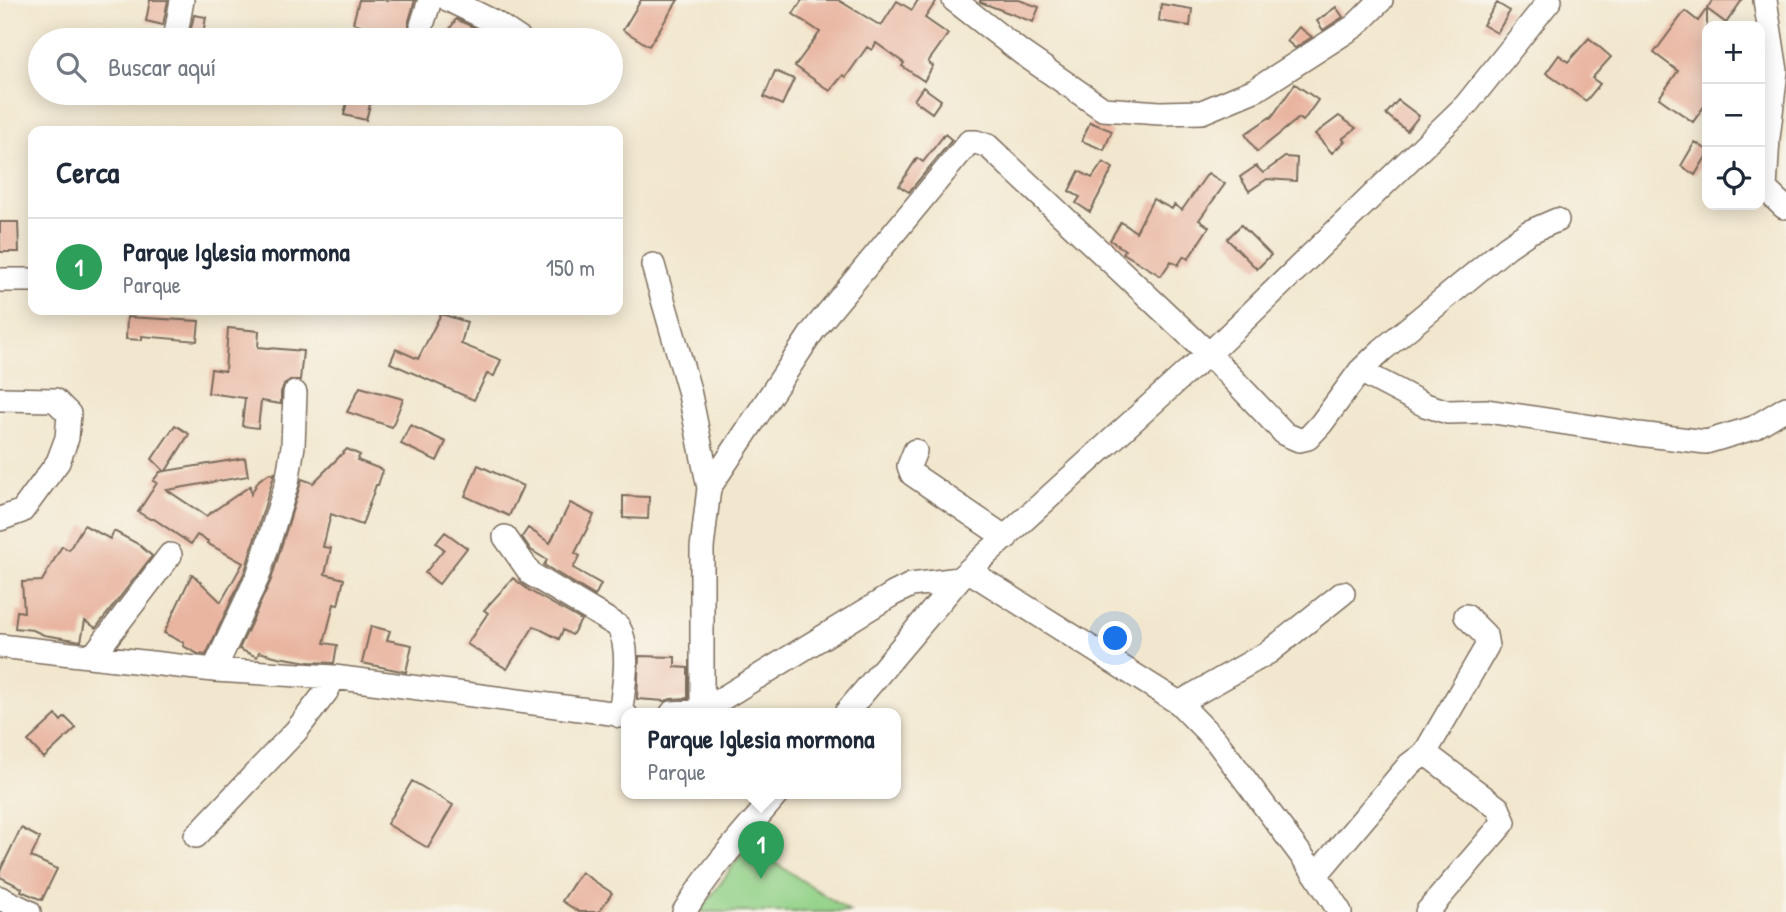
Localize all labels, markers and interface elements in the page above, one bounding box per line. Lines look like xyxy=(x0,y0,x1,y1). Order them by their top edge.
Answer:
map controls xyxy=(1702,21,1765,210)
button: + xyxy=(1702,21,1765,84)
search box xyxy=(28,28,623,105)
icon: search xyxy=(52,48,90,86)
text: Buscar aquí xyxy=(108,49,216,84)
button: − xyxy=(1702,84,1765,147)
button: locate xyxy=(1702,147,1765,210)
text: Cerca xyxy=(56,152,119,192)
text: Parque Iglesia mormona xyxy=(123,234,350,269)
text: 1 xyxy=(75,252,83,283)
text: 150 m xyxy=(546,252,595,283)
text: Parque xyxy=(123,269,181,300)
your location xyxy=(1098,621,1132,655)
popup xyxy=(621,708,901,799)
text: Parque Iglesia mormona xyxy=(648,721,874,756)
text: Parque xyxy=(648,756,706,787)
pin: 1 xyxy=(738,821,784,879)

